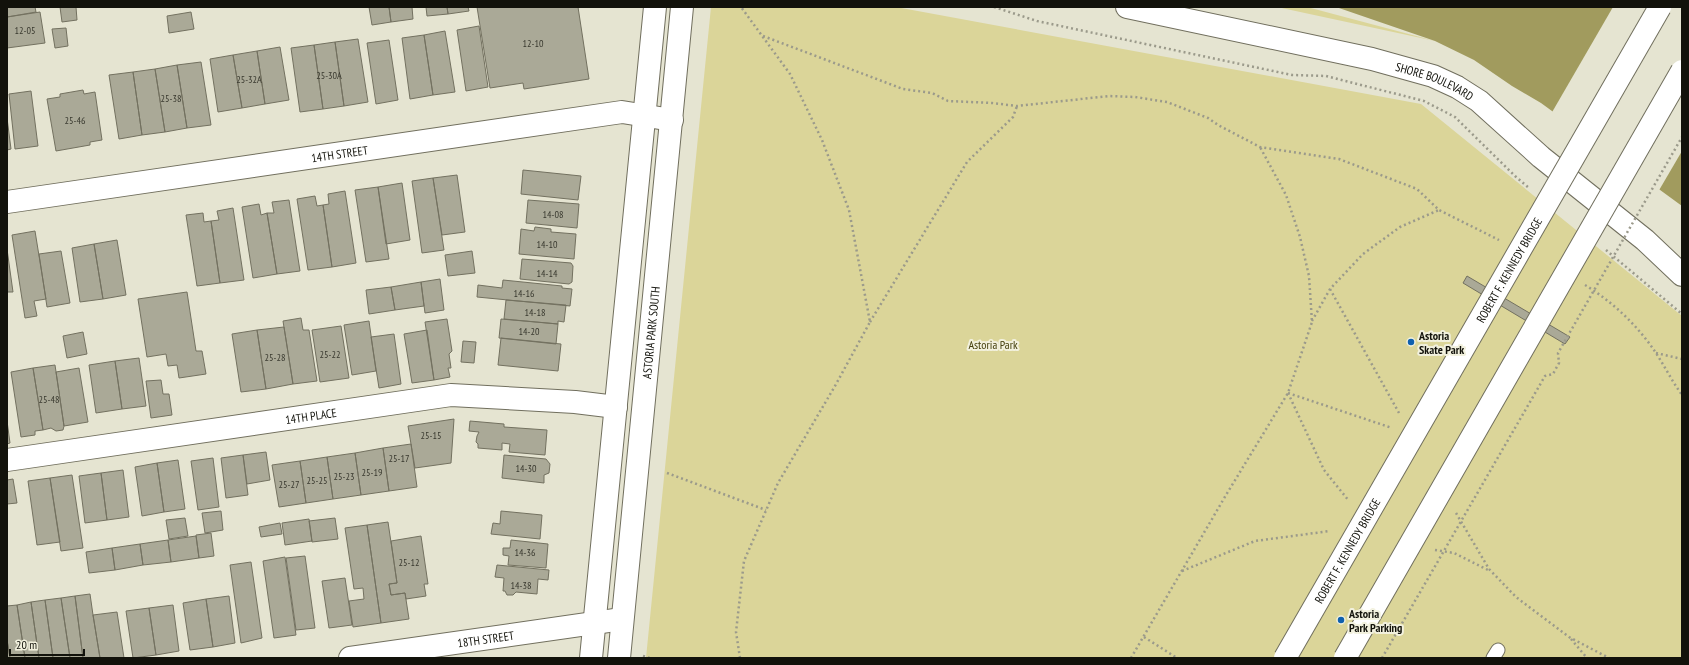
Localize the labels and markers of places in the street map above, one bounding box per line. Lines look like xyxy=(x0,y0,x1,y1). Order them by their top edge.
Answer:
place label: Astoria Skate Park xyxy=(1418,328,1464,357)
marker: Astoria Skate Park xyxy=(1406,337,1416,347)
place label: Astoria Park Parking xyxy=(1348,606,1402,635)
marker: Astoria Park Parking xyxy=(1336,615,1346,625)

